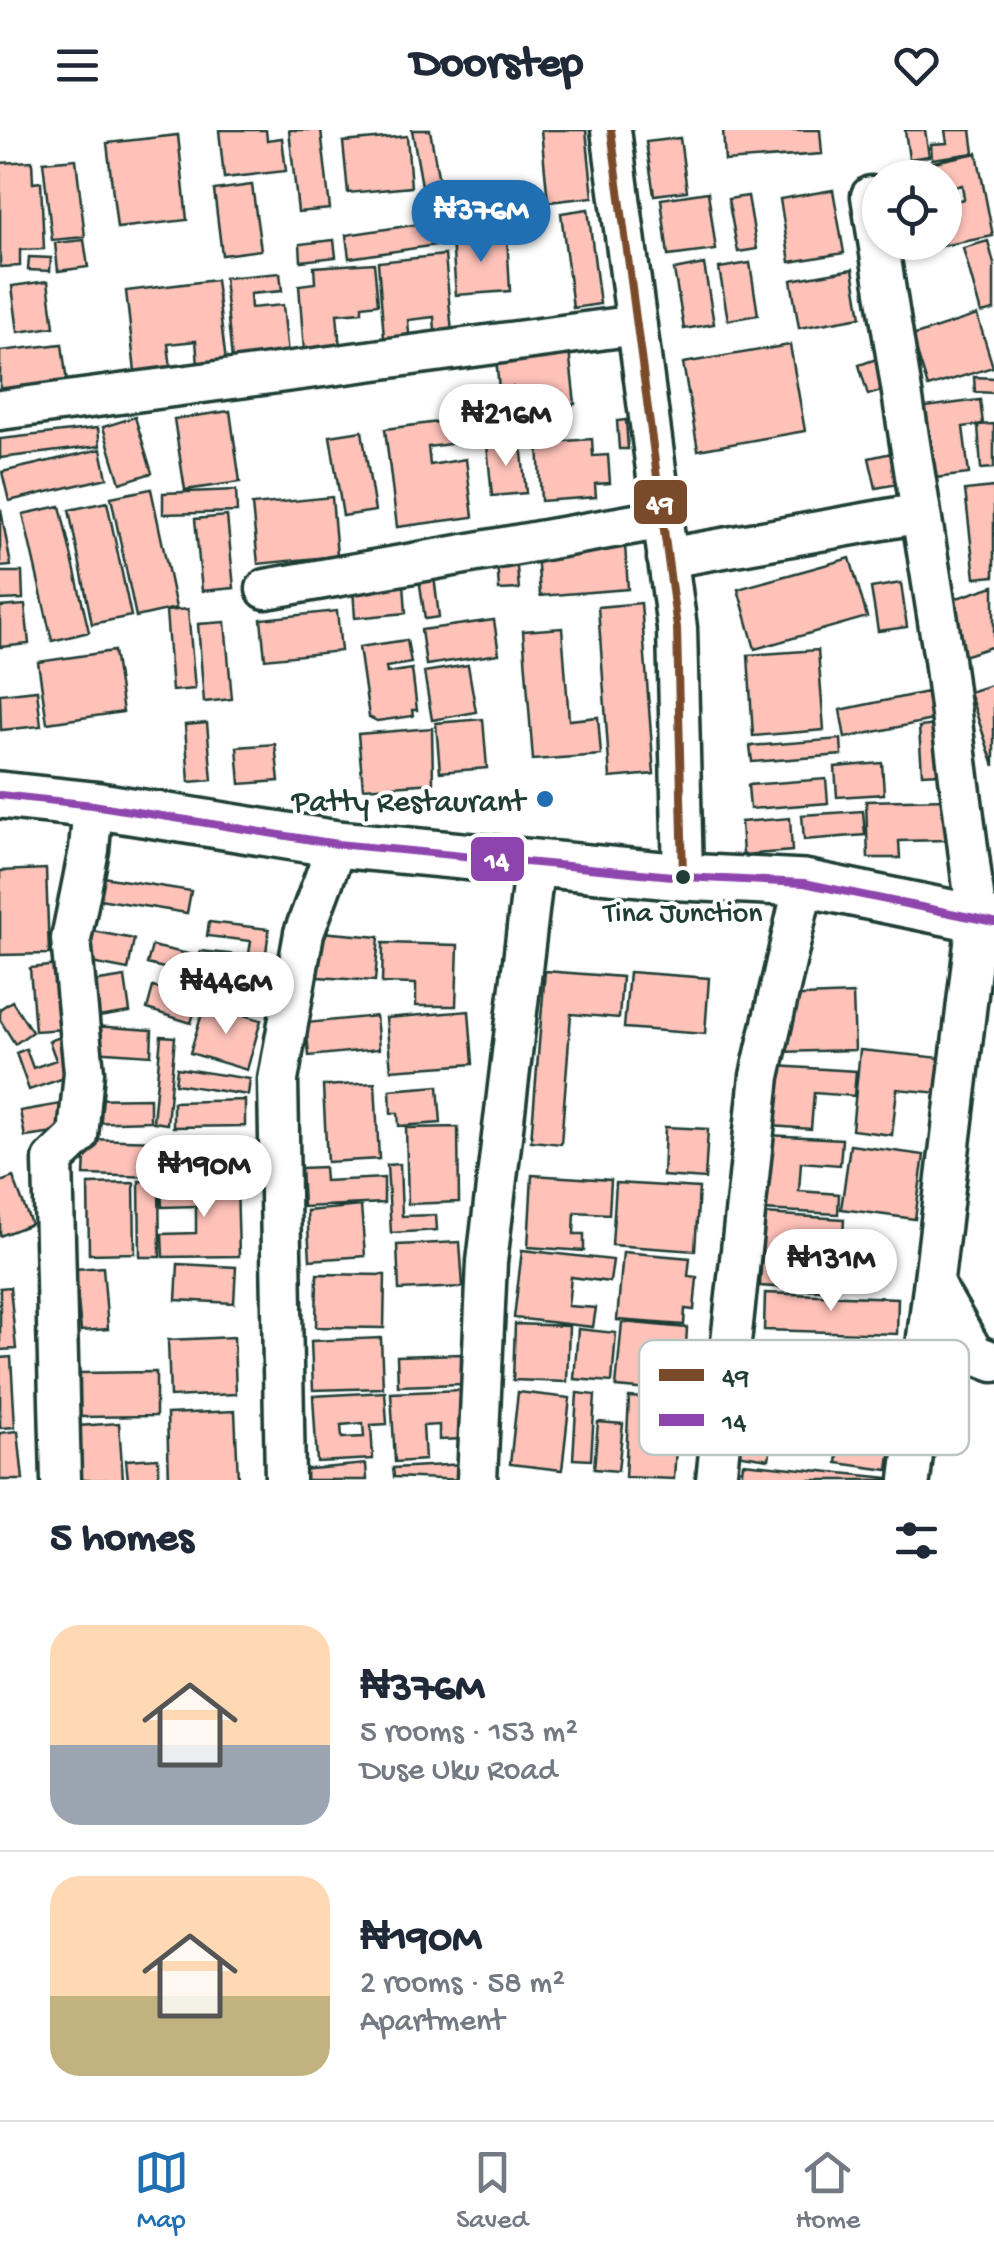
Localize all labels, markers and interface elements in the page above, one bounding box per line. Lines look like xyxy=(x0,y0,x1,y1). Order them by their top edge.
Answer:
icon: menu xyxy=(50,38,105,93)
icon: heart xyxy=(889,38,944,93)
text: Doorstep xyxy=(411,39,583,92)
map controls xyxy=(862,160,962,260)
button: locate xyxy=(862,160,962,260)
pin: ₦376M xyxy=(411,180,551,265)
text: ₦376M xyxy=(434,193,528,231)
pin: ₦216M xyxy=(436,384,576,469)
text: ₦216M xyxy=(461,397,551,435)
line badge: 49 xyxy=(632,478,689,526)
text: 49 xyxy=(645,490,674,523)
place label: Patty Restaurant xyxy=(291,785,528,823)
marker: Patty Restaurant xyxy=(534,788,556,810)
line badge: 14 xyxy=(469,835,526,883)
text: 14 xyxy=(484,847,510,880)
marker: Tina Junction xyxy=(673,867,693,887)
place label: Tina Junction xyxy=(601,898,763,933)
pin: ₦446M xyxy=(156,952,296,1037)
text: ₦446M xyxy=(180,965,272,1003)
pin: ₦190M xyxy=(134,1135,274,1220)
text: ₦190M xyxy=(158,1148,250,1186)
pin: ₦131M xyxy=(761,1229,901,1314)
text: ₦131M xyxy=(787,1242,875,1280)
legend xyxy=(639,1340,969,1455)
text: 49 xyxy=(722,1363,749,1396)
text: 14 xyxy=(721,1408,747,1441)
icon: filters xyxy=(889,1513,944,1568)
text: 5 homes xyxy=(50,1516,193,1565)
icon: home xyxy=(130,1665,250,1785)
text: ₦376M xyxy=(360,1666,484,1715)
text: 5 rooms · 153 m² xyxy=(360,1715,578,1753)
text: Duse Uku Road xyxy=(360,1753,557,1791)
icon: home xyxy=(130,1916,250,2036)
text: ₦190M xyxy=(360,1917,481,1966)
text: 2 rooms · 58 m² xyxy=(360,1966,565,2004)
text: Apartment xyxy=(360,2004,504,2042)
tab: Map xyxy=(134,2145,189,2238)
tab: Saved xyxy=(456,2145,528,2238)
tab: Home xyxy=(795,2145,860,2238)

